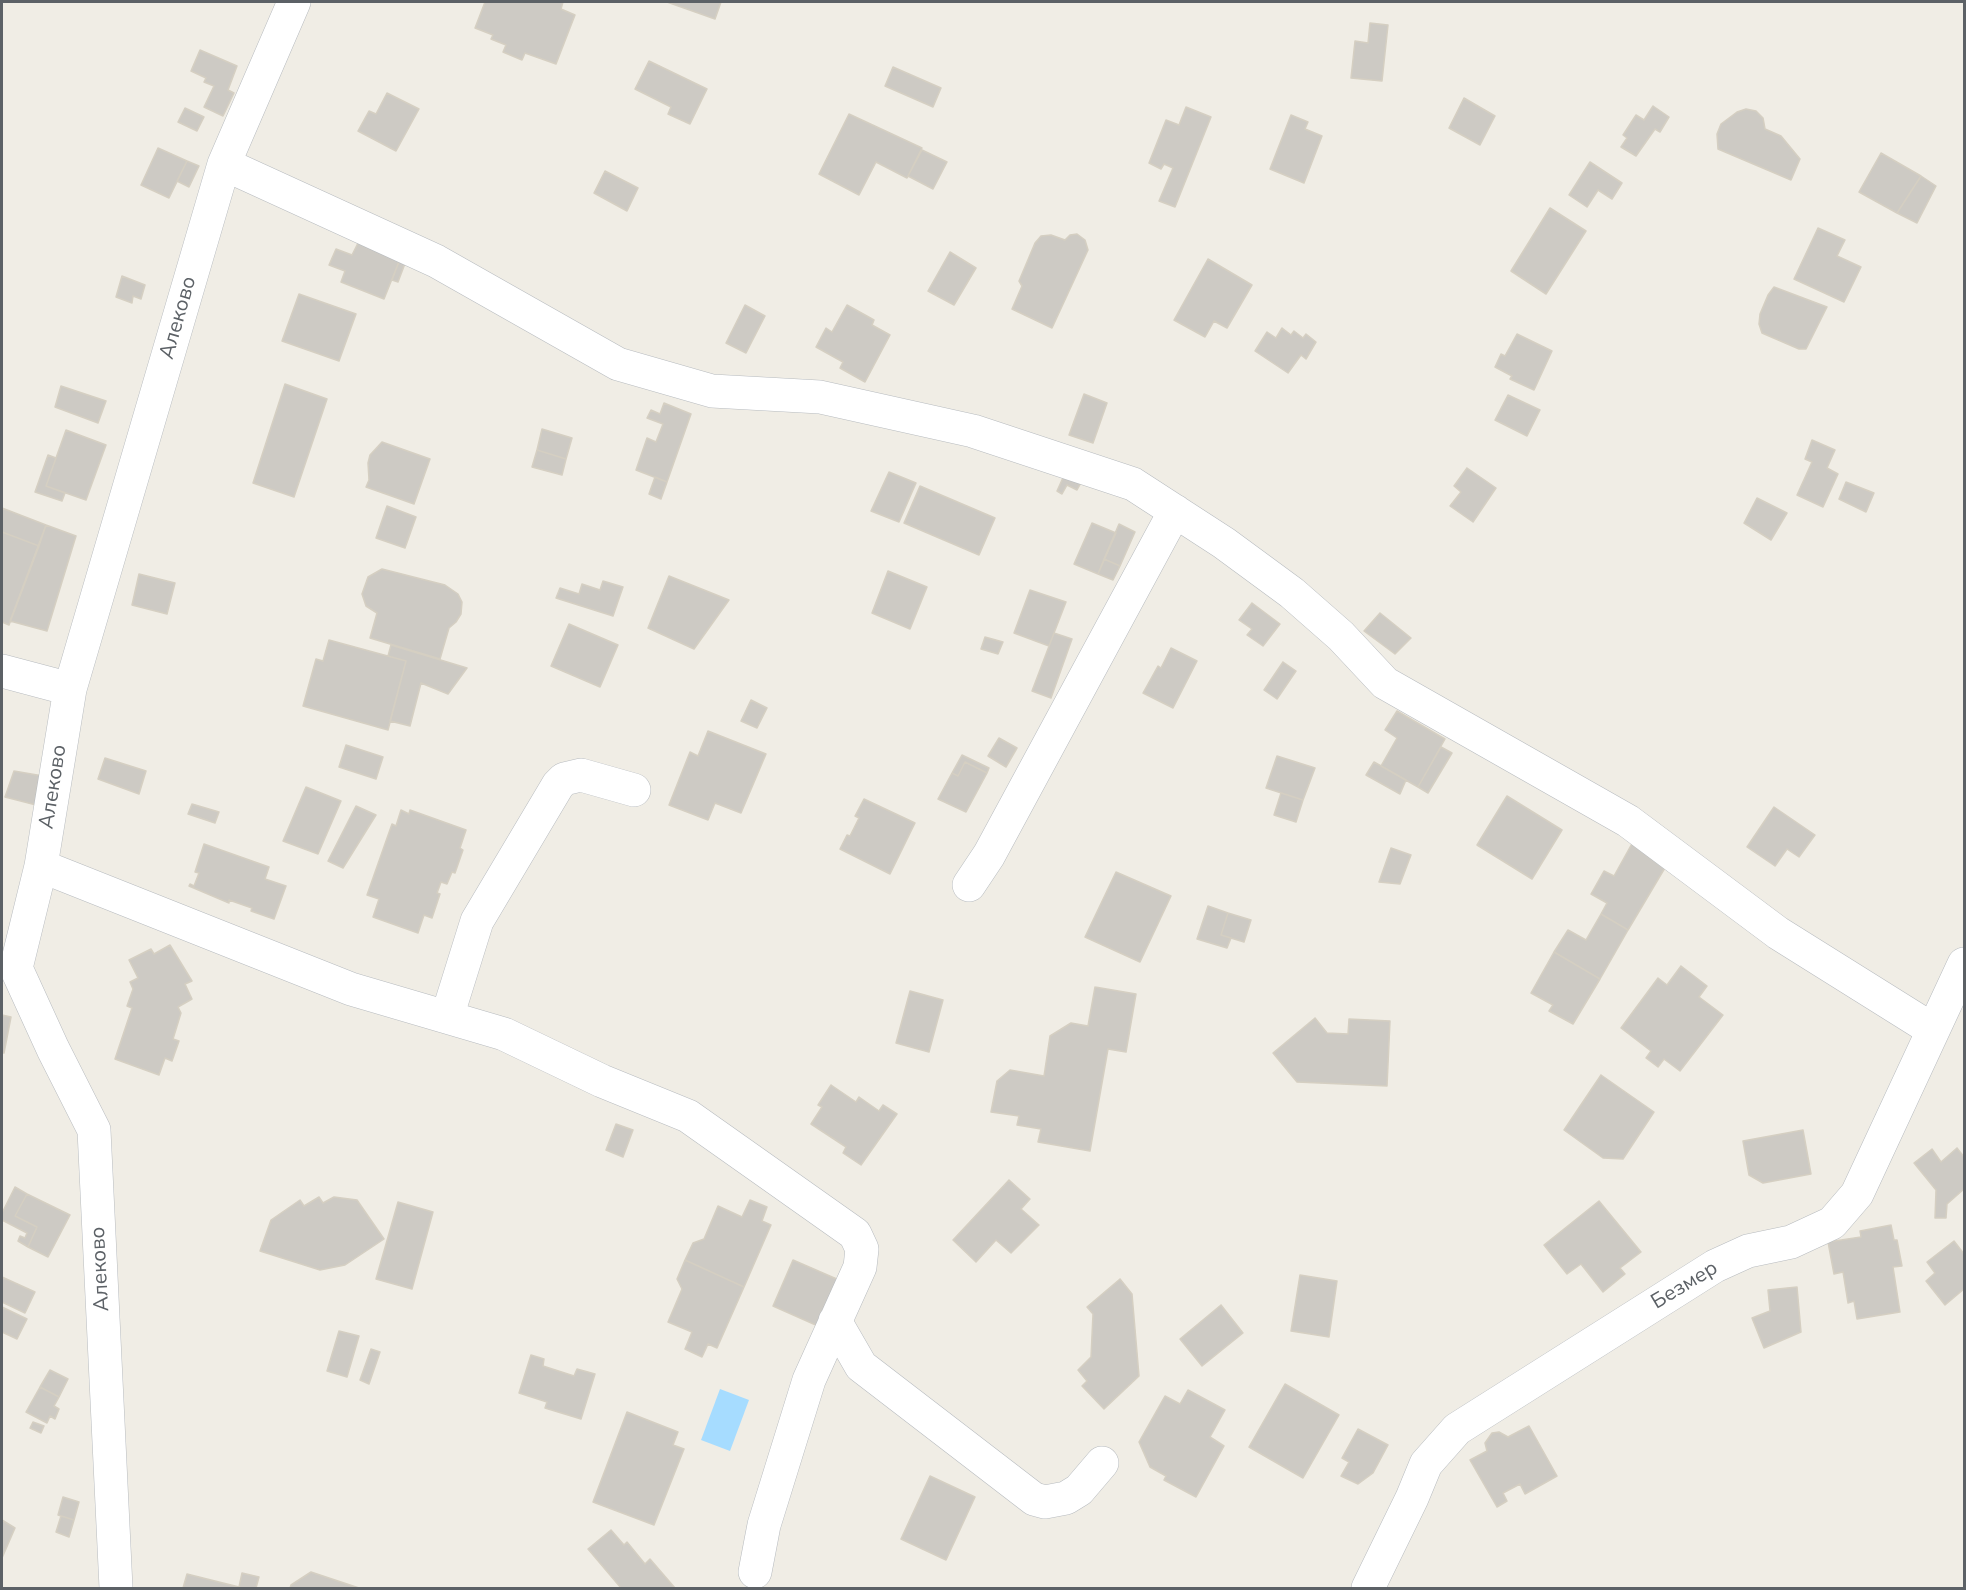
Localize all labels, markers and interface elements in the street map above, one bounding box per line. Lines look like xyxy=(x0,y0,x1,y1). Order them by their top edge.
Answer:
street label: Алеково xyxy=(155,274,203,362)
street label: Алеково xyxy=(35,743,73,831)
street label: Алеково xyxy=(86,1226,116,1312)
street label: Безмер xyxy=(1647,1256,1723,1316)

